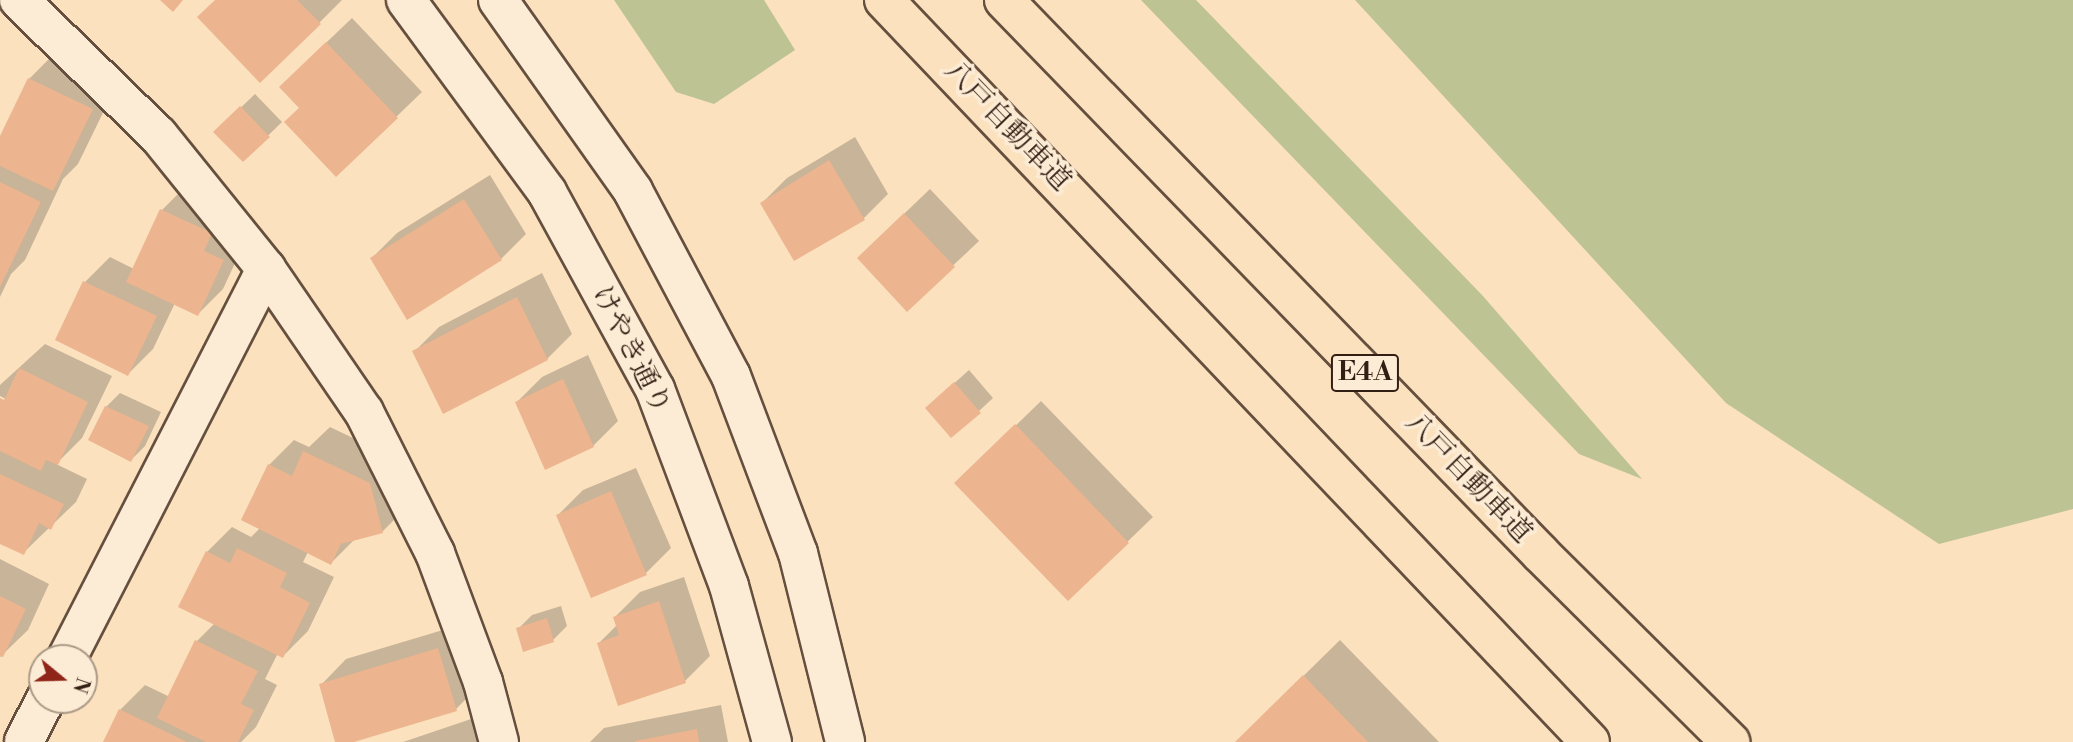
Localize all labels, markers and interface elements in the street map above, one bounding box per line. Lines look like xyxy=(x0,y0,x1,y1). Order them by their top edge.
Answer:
street label: 八戸自動車道 xyxy=(937,54,1077,198)
street label: けやき通り xyxy=(584,280,678,420)
road number: E4A xyxy=(1330,350,1400,396)
street label: 八戸自動車道 xyxy=(1398,406,1538,550)
north arrow xyxy=(28,644,98,714)
text: N xyxy=(67,674,95,696)

